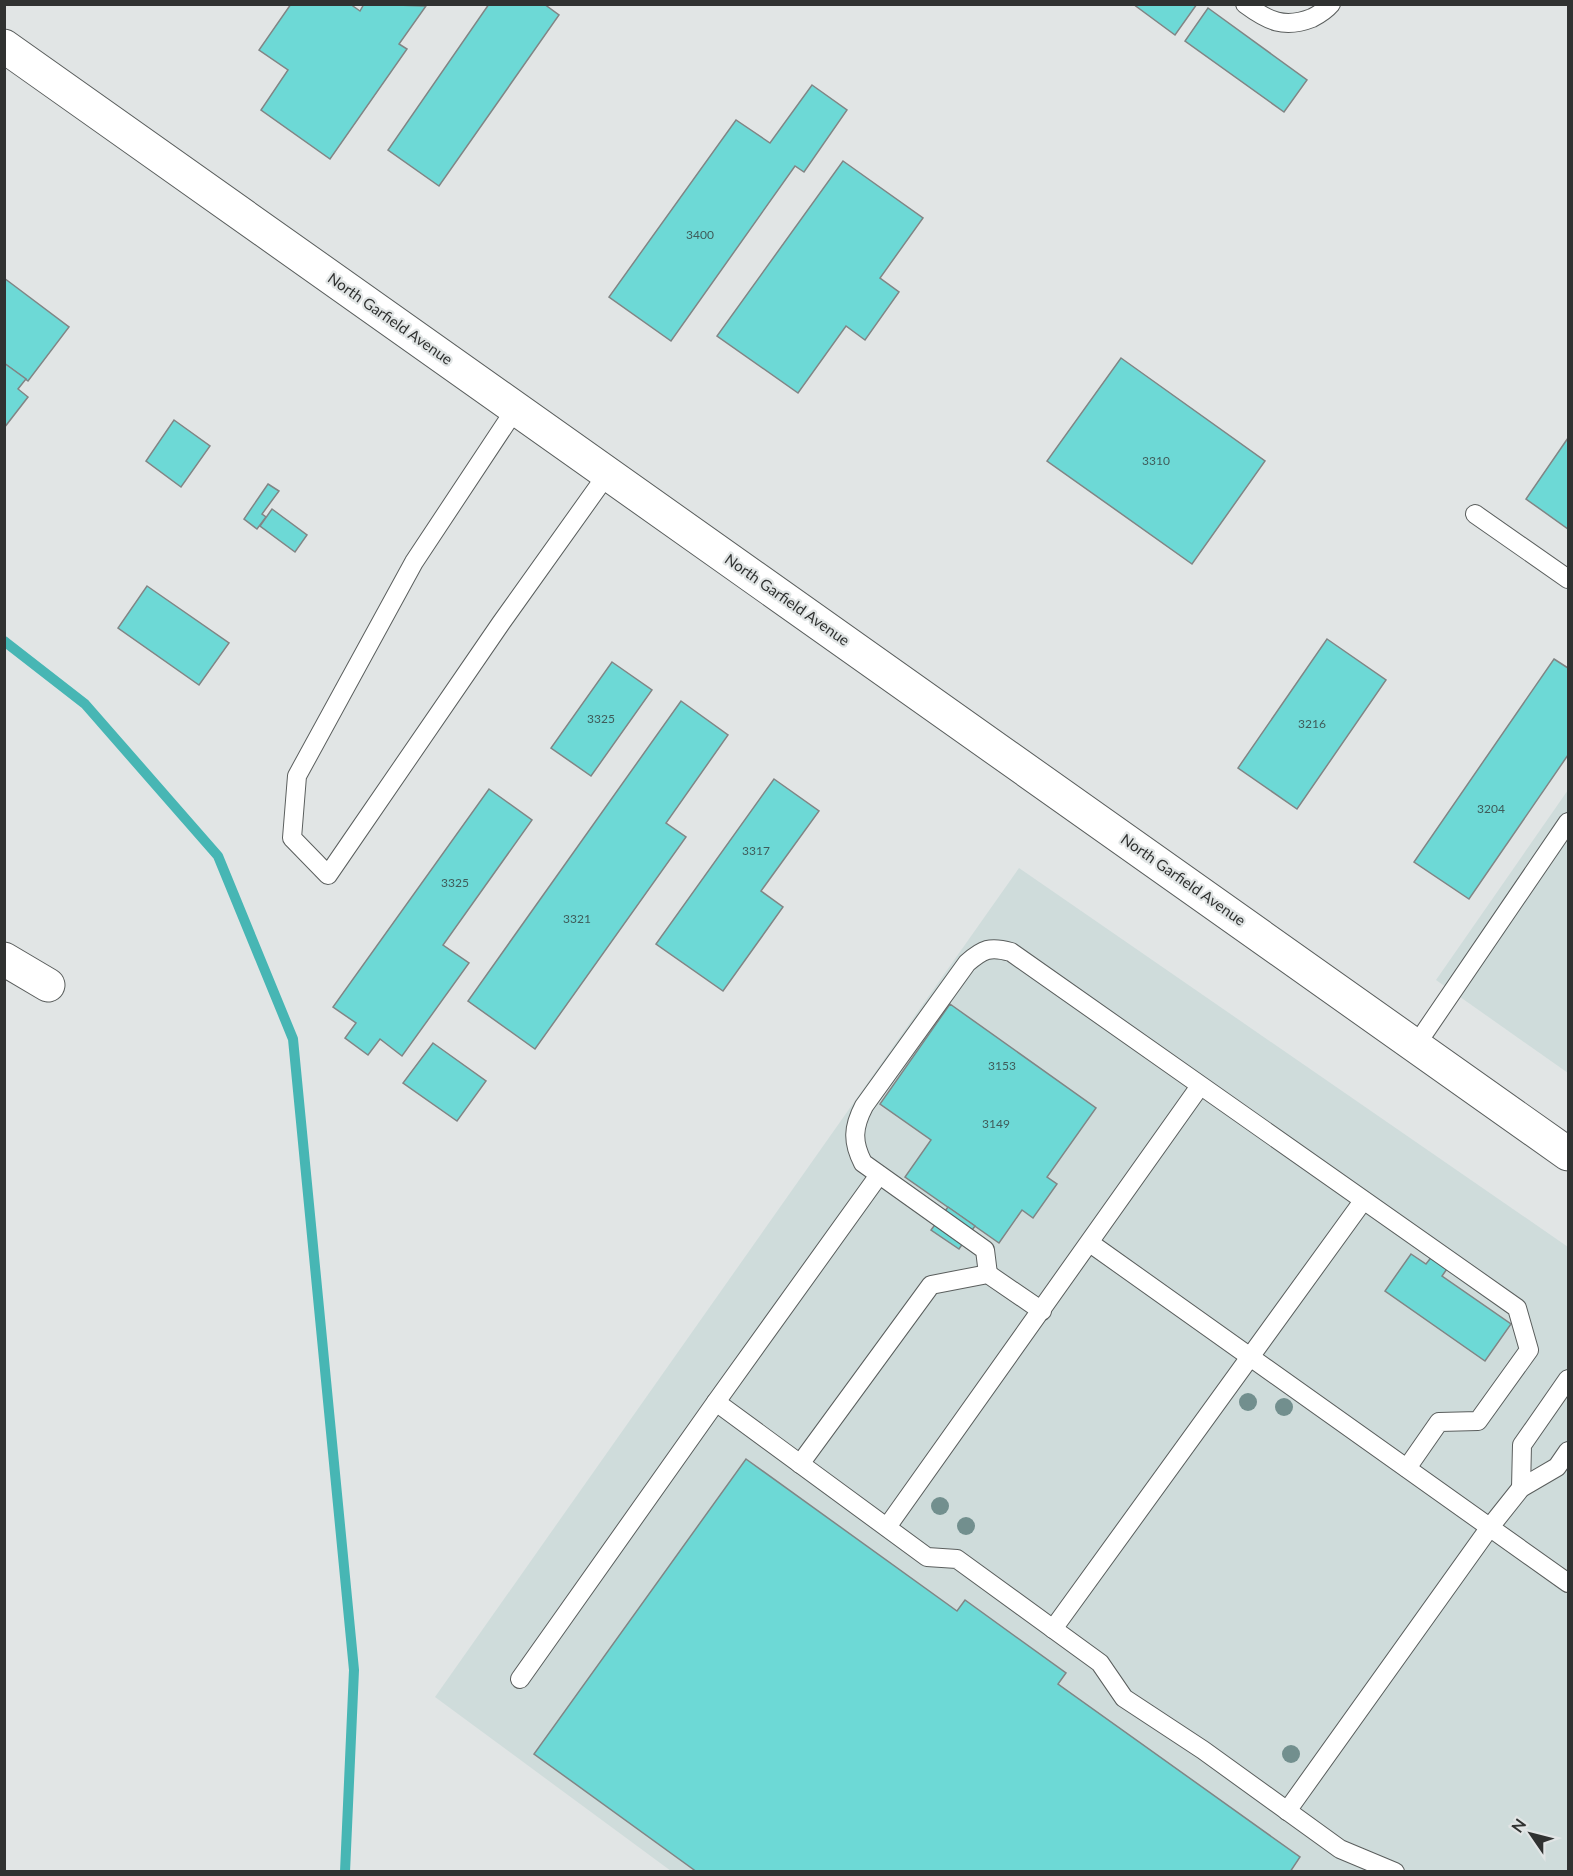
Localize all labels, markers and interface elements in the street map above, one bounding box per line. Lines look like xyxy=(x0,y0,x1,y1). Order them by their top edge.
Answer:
house number: 3400 xyxy=(686,227,714,242)
street label: North Garfield Avenue xyxy=(325,268,456,368)
house number: 3310 xyxy=(1142,453,1170,468)
street label: North Garfield Avenue xyxy=(722,549,853,649)
house number: 3325 xyxy=(587,711,615,726)
house number: 3216 xyxy=(1298,716,1326,731)
house number: 3204 xyxy=(1477,801,1505,816)
street label: North Garfield Avenue xyxy=(1118,829,1249,929)
house number: 3317 xyxy=(742,843,770,858)
house number: 3325 xyxy=(441,875,469,890)
house number: 3321 xyxy=(563,911,591,926)
house number: 3153 xyxy=(988,1058,1016,1073)
house number: 3149 xyxy=(982,1116,1010,1131)
north arrow xyxy=(1501,1804,1561,1864)
text: N xyxy=(1507,1815,1530,1836)

